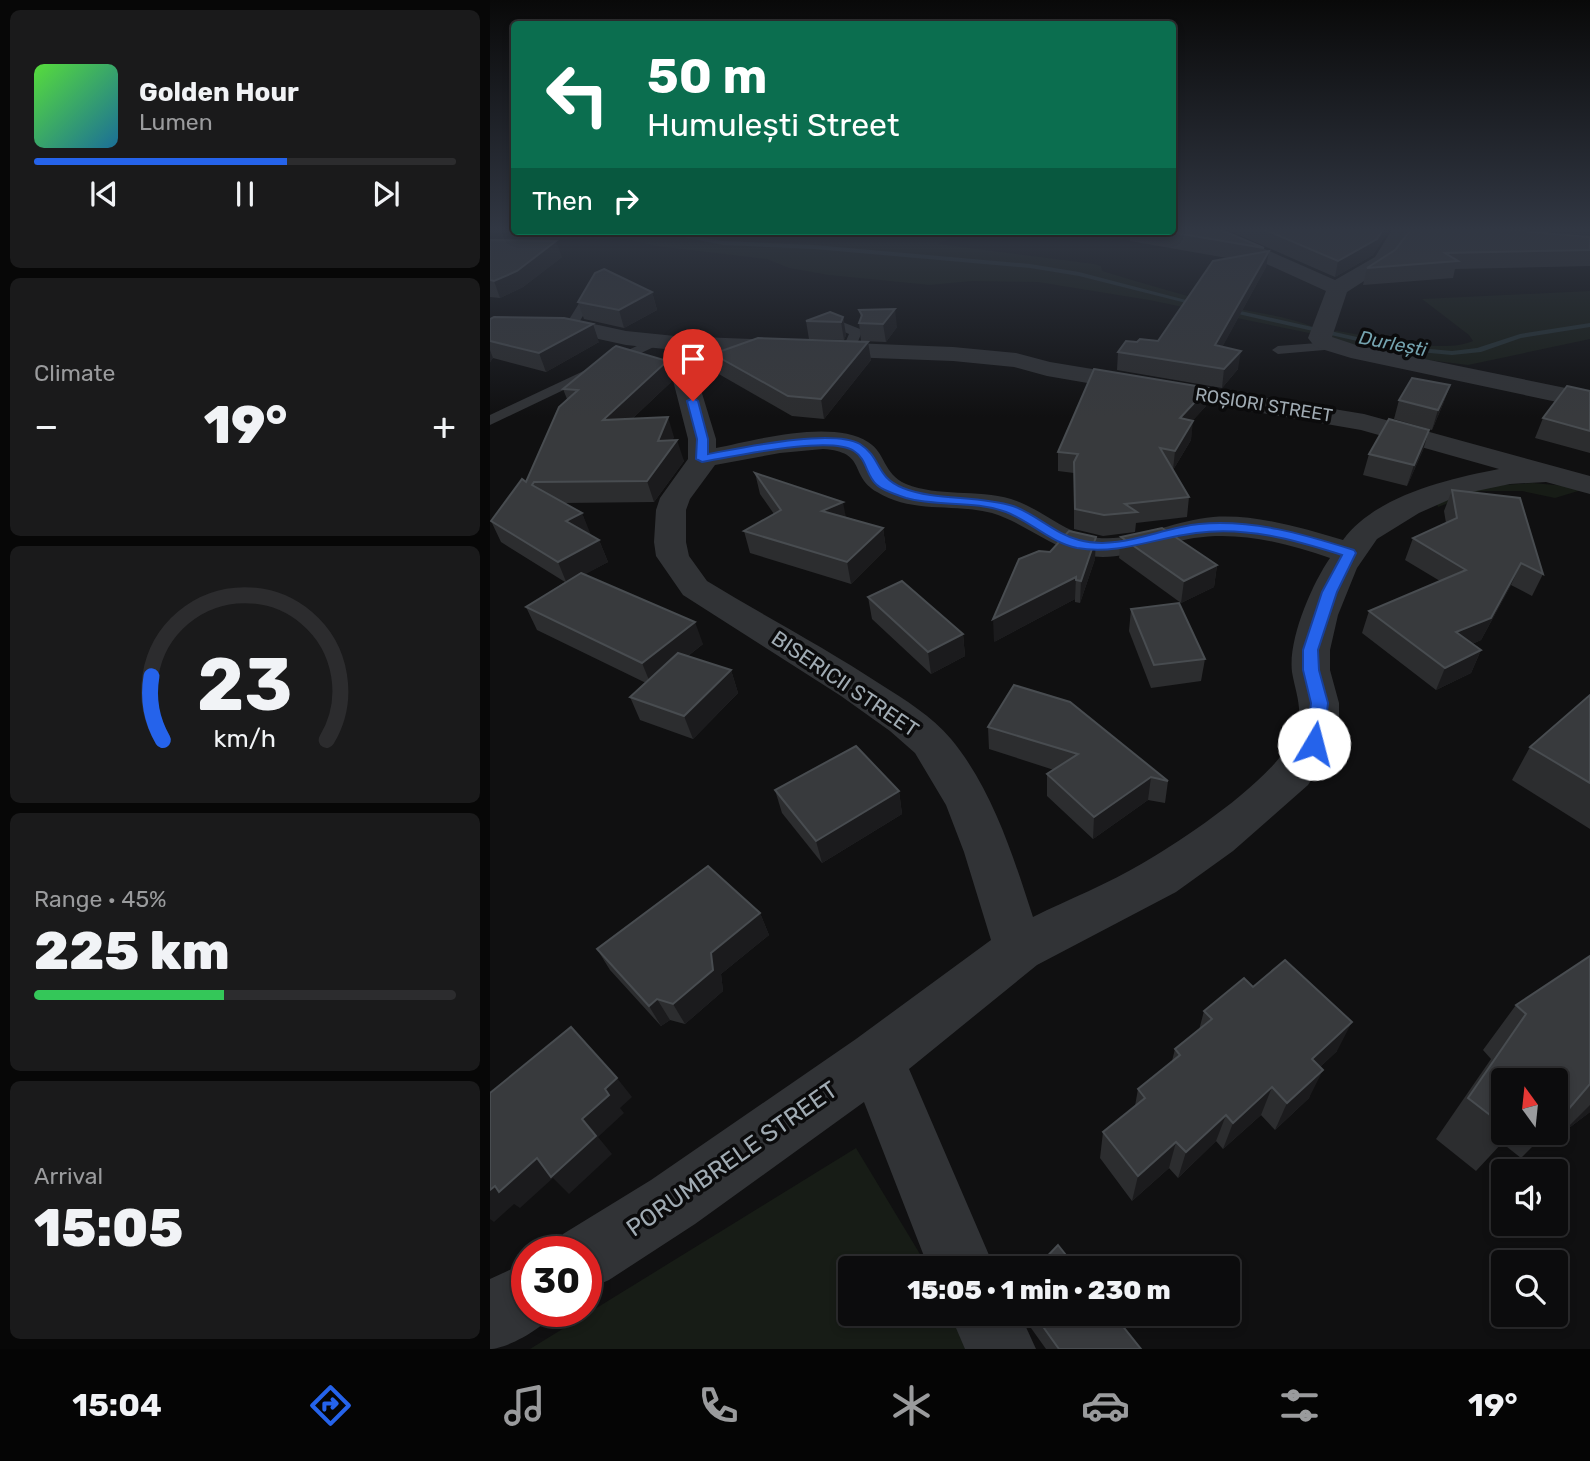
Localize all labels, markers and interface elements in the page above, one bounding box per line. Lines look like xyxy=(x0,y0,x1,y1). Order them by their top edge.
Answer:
text: 50 m xyxy=(647,47,767,105)
icon: left xyxy=(532,49,623,140)
text: Golden Hour xyxy=(139,77,299,108)
text: Humulești Street xyxy=(647,106,899,144)
text: Lumen xyxy=(139,108,213,136)
icon: previous xyxy=(85,175,123,213)
icon: pause xyxy=(226,175,264,213)
icon: next xyxy=(367,175,405,213)
icon: right xyxy=(607,182,645,220)
text: Then xyxy=(532,186,593,217)
water label: Durlești xyxy=(1357,326,1429,361)
pin xyxy=(663,329,723,401)
icon: arrive xyxy=(674,340,712,378)
text: Climate xyxy=(34,359,115,387)
street label: ROȘIORI STREET xyxy=(1194,383,1334,427)
text: 19° xyxy=(204,394,287,456)
text: − xyxy=(34,403,59,449)
text: + xyxy=(432,403,456,449)
street label: BISERICII STREET xyxy=(767,625,924,742)
text: 23 xyxy=(197,643,293,729)
position arrow xyxy=(1277,707,1351,781)
text: km/h xyxy=(214,724,276,753)
text: Range · 45% xyxy=(34,885,167,913)
text: 225 km xyxy=(34,920,230,982)
north arrow xyxy=(1491,1068,1568,1144)
map controls xyxy=(1491,1068,1568,1327)
street label: PORUMBRELE STREET xyxy=(621,1076,843,1242)
button: sound xyxy=(1491,1159,1568,1236)
text: Arrival xyxy=(34,1162,103,1190)
text: 15:05 xyxy=(34,1197,183,1259)
speed limit sign: 30 xyxy=(511,1236,602,1327)
button: search xyxy=(1491,1250,1568,1327)
text: 15:05 · 1 min · 230 m xyxy=(907,1275,1171,1306)
icon: directions xyxy=(306,1381,355,1430)
icon: music xyxy=(500,1381,549,1430)
icon: phone xyxy=(694,1381,743,1430)
icon: climate xyxy=(887,1381,936,1430)
icon: car xyxy=(1081,1381,1130,1430)
icon: filters xyxy=(1275,1381,1324,1430)
text: 15:04 xyxy=(72,1386,162,1424)
text: 19° xyxy=(1468,1386,1518,1424)

